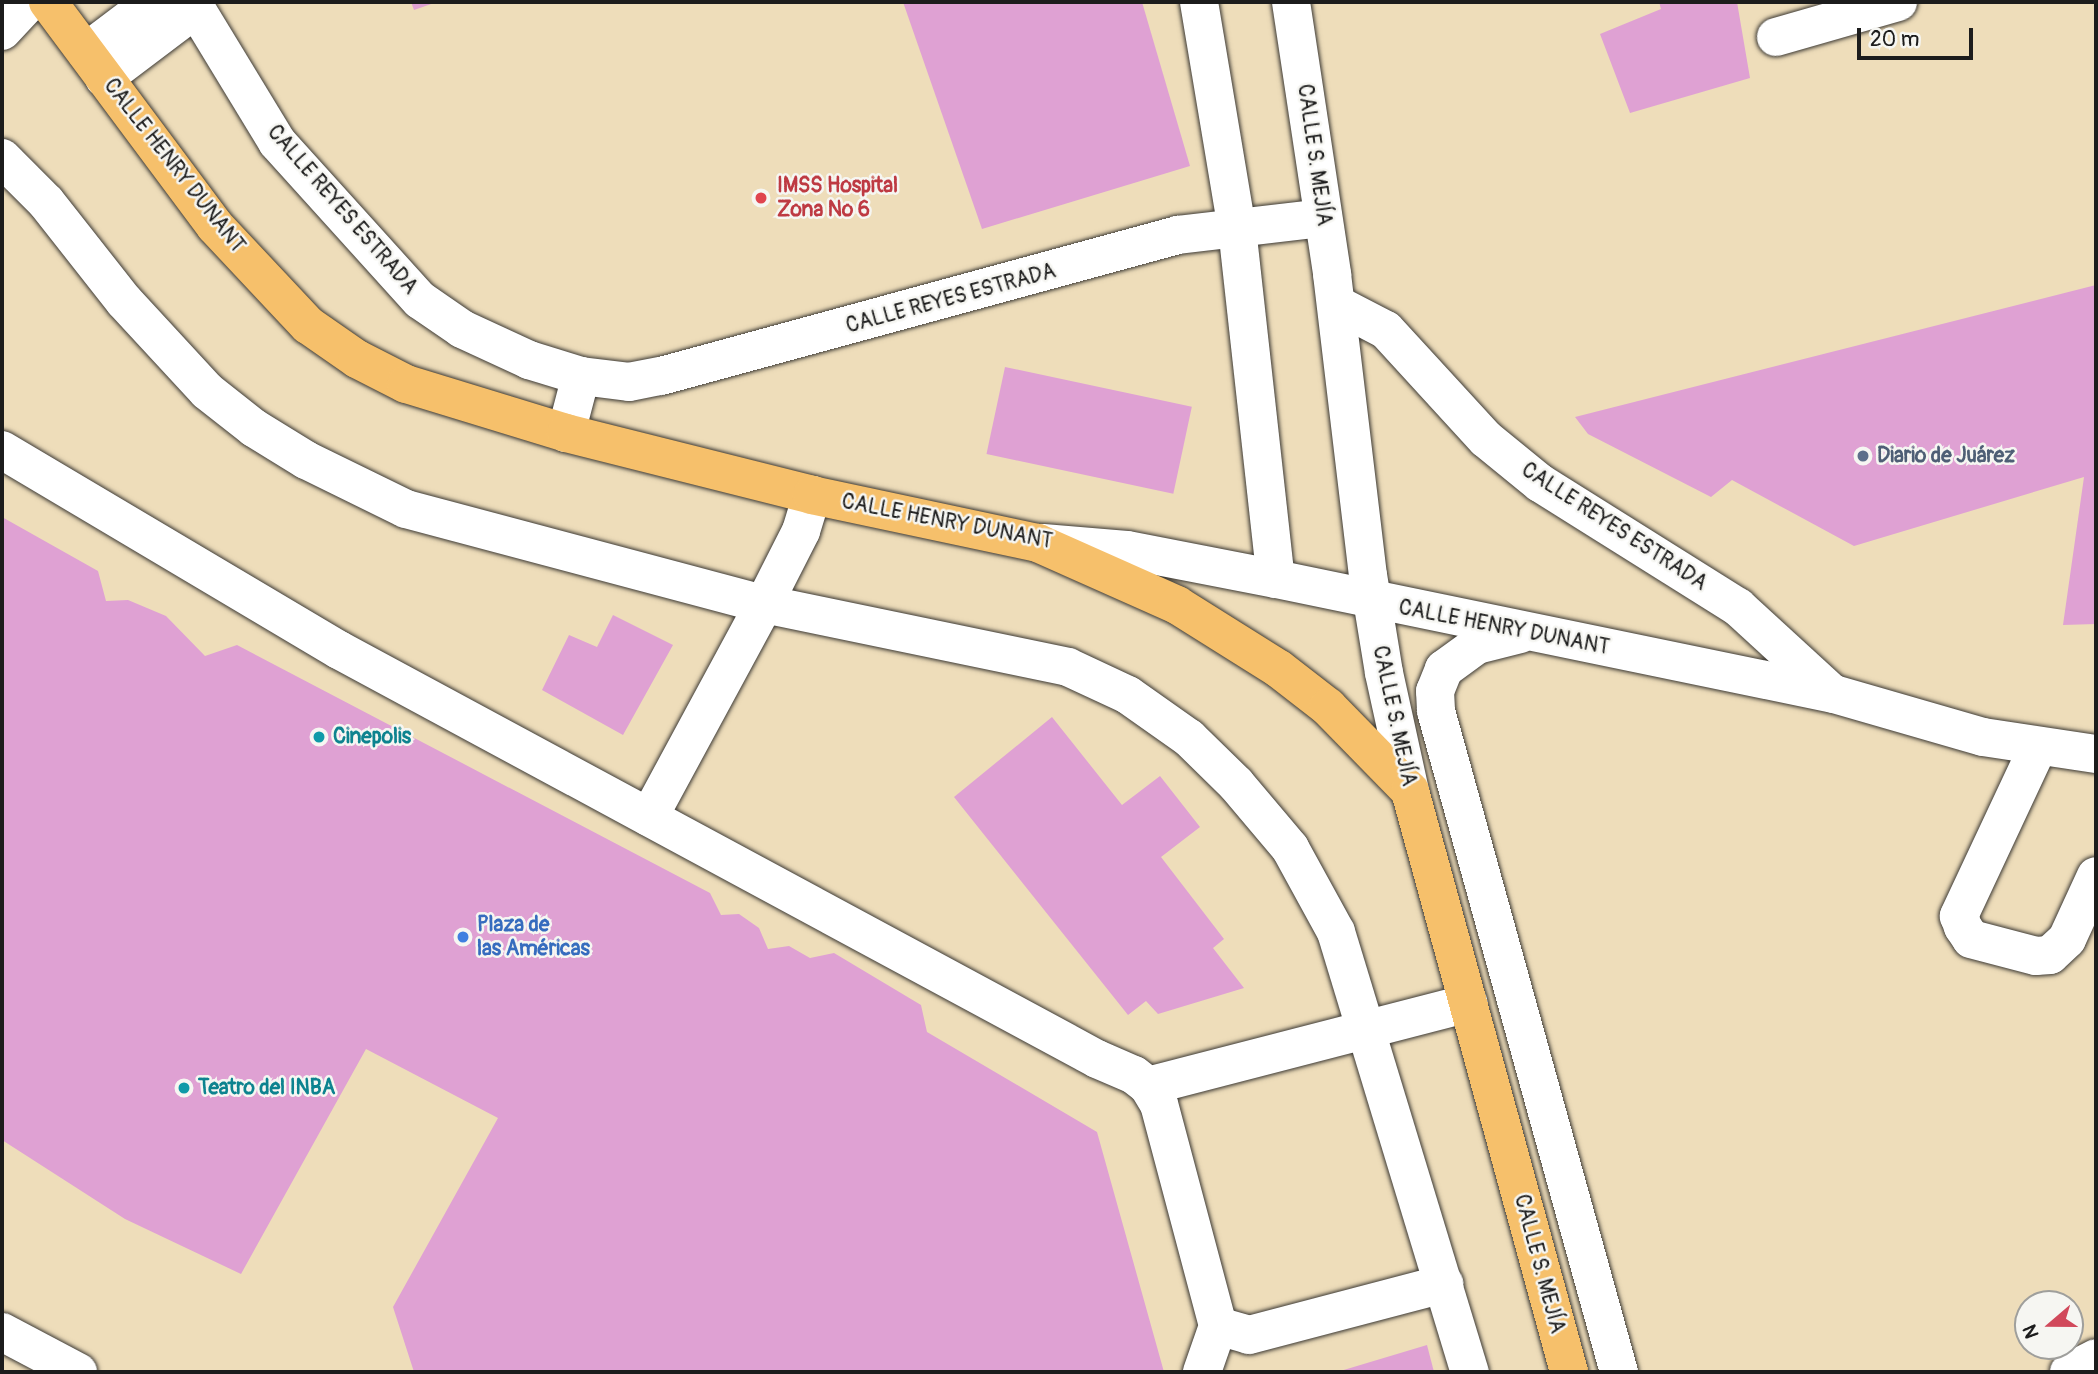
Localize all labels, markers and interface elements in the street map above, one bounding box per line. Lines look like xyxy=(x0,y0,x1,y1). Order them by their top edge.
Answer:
scale bar xyxy=(1860,14,1976,58)
text: 20 m xyxy=(1870,26,1919,53)
street label: CALLE HENRY DUNANT xyxy=(98,74,250,258)
street label: CALLE S. MEJÍA xyxy=(1292,83,1336,227)
street label: CALLE REYES ESTRADA xyxy=(262,120,422,300)
place label: IMSS Hospital Zona No 6 xyxy=(777,173,898,223)
marker: IMSS Hospital Zona No 6 xyxy=(751,188,771,208)
street label: CALLE REYES ESTRADA xyxy=(843,259,1059,339)
place label: Diario de Juárez xyxy=(1877,443,2015,469)
marker: Diario de Juárez xyxy=(1855,448,1871,464)
street label: CALLE REYES ESTRADA xyxy=(1516,458,1712,596)
street label: CALLE HENRY DUNANT xyxy=(839,489,1055,555)
street label: CALLE HENRY DUNANT xyxy=(1396,595,1612,661)
street label: CALLE S. MEJÍA xyxy=(1367,644,1421,788)
place label: Cinepolis xyxy=(333,724,411,750)
marker: Cinepolis xyxy=(311,729,327,745)
place label: Plaza de las Américas xyxy=(477,912,590,962)
marker: Plaza de las Américas xyxy=(455,929,471,945)
place label: Teatro del INBA xyxy=(198,1075,335,1101)
marker: Teatro del INBA xyxy=(176,1080,192,1096)
street label: CALLE S. MEJÍA xyxy=(1508,1192,1570,1336)
north arrow xyxy=(2014,1290,2084,1360)
text: N xyxy=(2018,1321,2045,1342)

